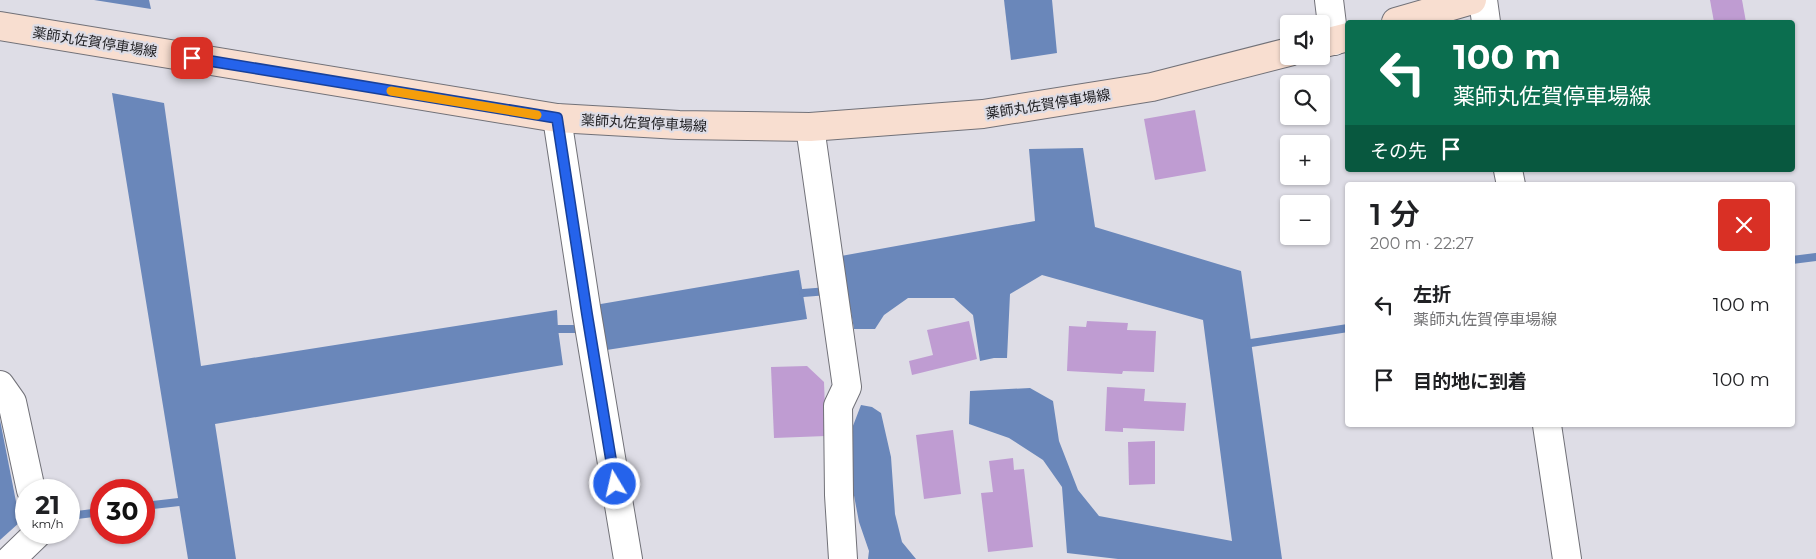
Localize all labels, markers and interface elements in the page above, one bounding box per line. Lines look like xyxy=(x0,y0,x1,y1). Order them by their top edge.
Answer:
map controls xyxy=(1280,15,1330,245)
button: sound xyxy=(1280,15,1330,65)
street label: 薬師丸佐賀停車場線 xyxy=(31,23,159,61)
text: 100 m xyxy=(1453,35,1561,78)
pin xyxy=(171,37,213,79)
icon: left xyxy=(1370,40,1435,105)
icon: arrive xyxy=(178,44,206,72)
button: search xyxy=(1280,75,1330,125)
text: 薬師丸佐賀停車場線 xyxy=(1453,83,1651,110)
street label: 薬師丸佐賀停車場線 xyxy=(984,85,1112,123)
street label: 薬師丸佐賀停車場線 xyxy=(581,111,707,135)
button: + xyxy=(1280,135,1330,185)
icon: arrive xyxy=(1437,135,1465,163)
text: その先 xyxy=(1370,140,1427,163)
button: − xyxy=(1280,195,1330,245)
text: 1 分 xyxy=(1370,196,1420,233)
button: close xyxy=(1718,199,1770,251)
text: 200 m · 22:27 xyxy=(1370,234,1474,253)
text: 左折 xyxy=(1413,283,1451,306)
icon: left xyxy=(1370,291,1398,319)
text: 100 m xyxy=(1713,293,1770,316)
text: 薬師丸佐賀停車場線 xyxy=(1413,310,1557,329)
icon: arrive xyxy=(1370,366,1398,394)
text: 100 m xyxy=(1713,368,1770,391)
text: 目的地に到着 xyxy=(1413,370,1527,393)
position arrow xyxy=(588,457,640,509)
speed limit sign: 30 xyxy=(90,479,155,544)
text: 21 xyxy=(35,490,60,520)
text: km/h xyxy=(31,516,64,531)

